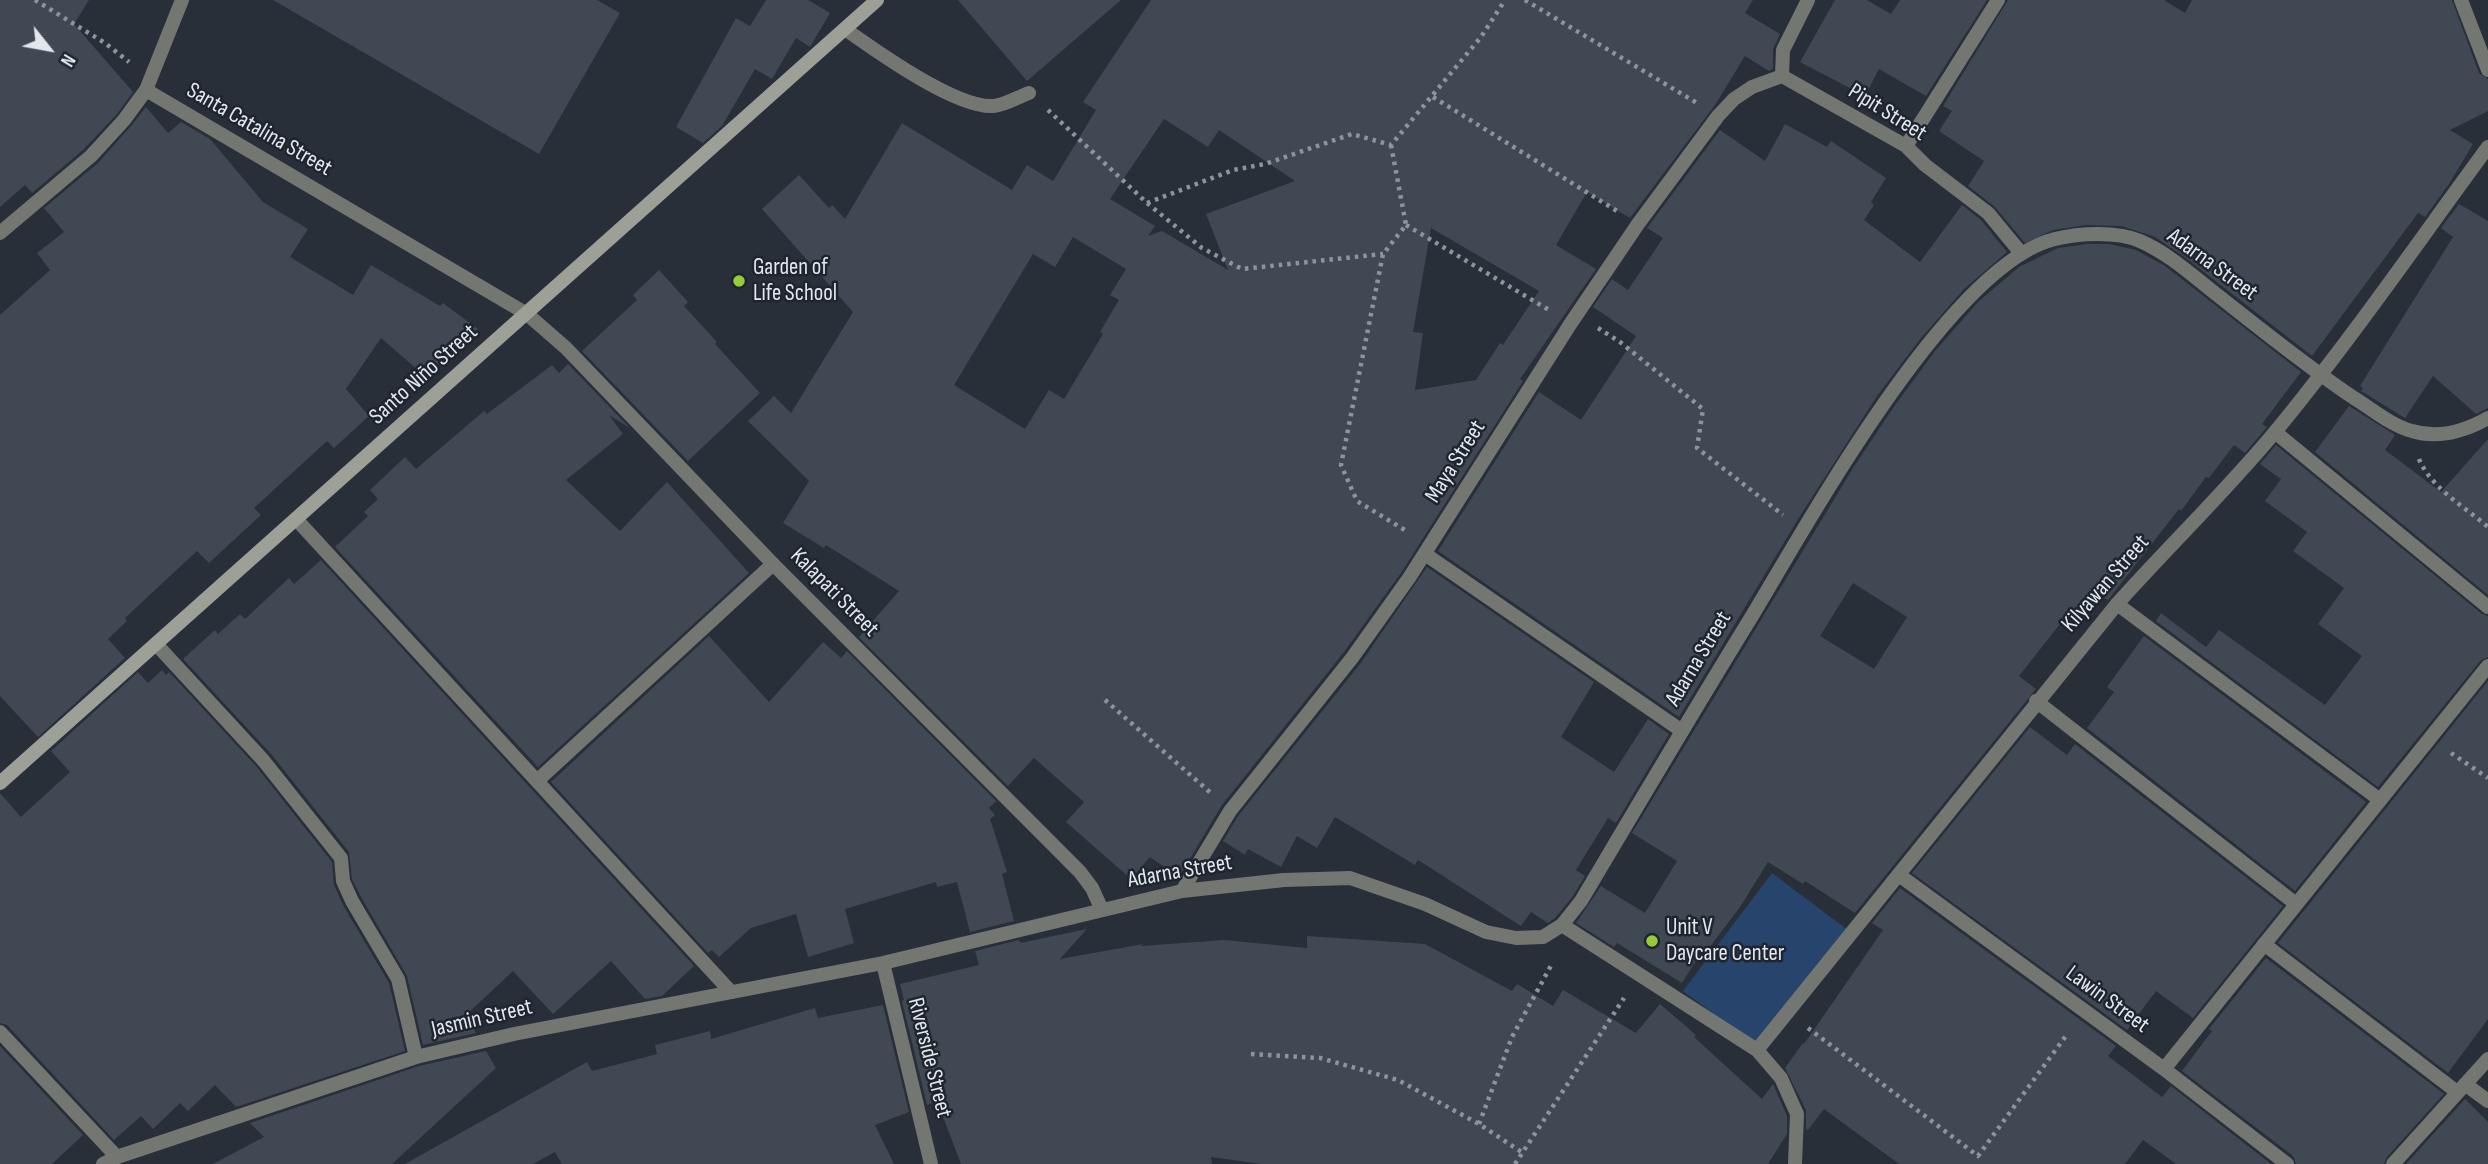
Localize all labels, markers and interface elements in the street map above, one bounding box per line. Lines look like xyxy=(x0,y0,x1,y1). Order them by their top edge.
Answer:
north arrow xyxy=(14,14,84,84)
text: N xyxy=(55,50,80,70)
street label: Santa Catalina Street xyxy=(181,77,337,183)
street label: Pipit Street xyxy=(1843,78,1931,148)
street label: Adarna Street xyxy=(2161,223,2263,307)
place label: Garden of Life School xyxy=(753,254,837,308)
marker: Garden of Life School xyxy=(731,273,747,289)
street label: Santo Niño Street xyxy=(364,319,484,431)
street label: Maya Street xyxy=(1420,416,1492,508)
street label: Kilyawan Street xyxy=(2056,530,2156,638)
street label: Kalapati Street xyxy=(784,543,884,643)
street label: Adarna Street xyxy=(1660,607,1738,711)
street label: Adarna Street xyxy=(1126,849,1234,895)
place label: Unit V Daycare Center xyxy=(1666,914,1784,968)
marker: Unit V Daycare Center xyxy=(1644,933,1660,949)
street label: Lawin Street xyxy=(2060,960,2154,1040)
street label: Jasmin Street xyxy=(429,994,535,1044)
street label: Riverside Street xyxy=(901,995,957,1121)

